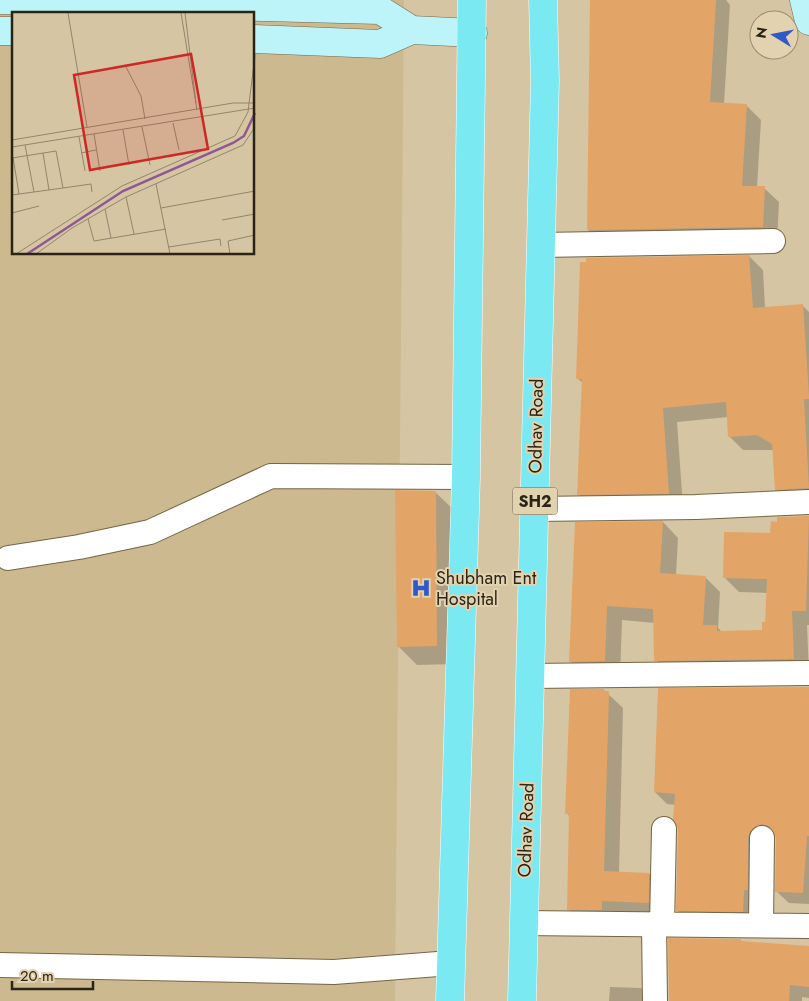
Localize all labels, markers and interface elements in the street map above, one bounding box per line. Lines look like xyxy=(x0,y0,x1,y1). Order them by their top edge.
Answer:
north arrow xyxy=(749,10,799,60)
inset map xyxy=(12,12,255,255)
text: N xyxy=(750,26,772,40)
street label: Odhav Road xyxy=(522,378,550,474)
road number: SH2 xyxy=(512,488,558,514)
place label: Shubham Ent Hospital xyxy=(436,565,537,612)
hospital icon: Shubham Ent Hospital xyxy=(410,577,432,599)
street label: Odhav Road xyxy=(511,782,541,878)
scale bar xyxy=(12,958,94,990)
text: 20 m xyxy=(20,965,54,987)

